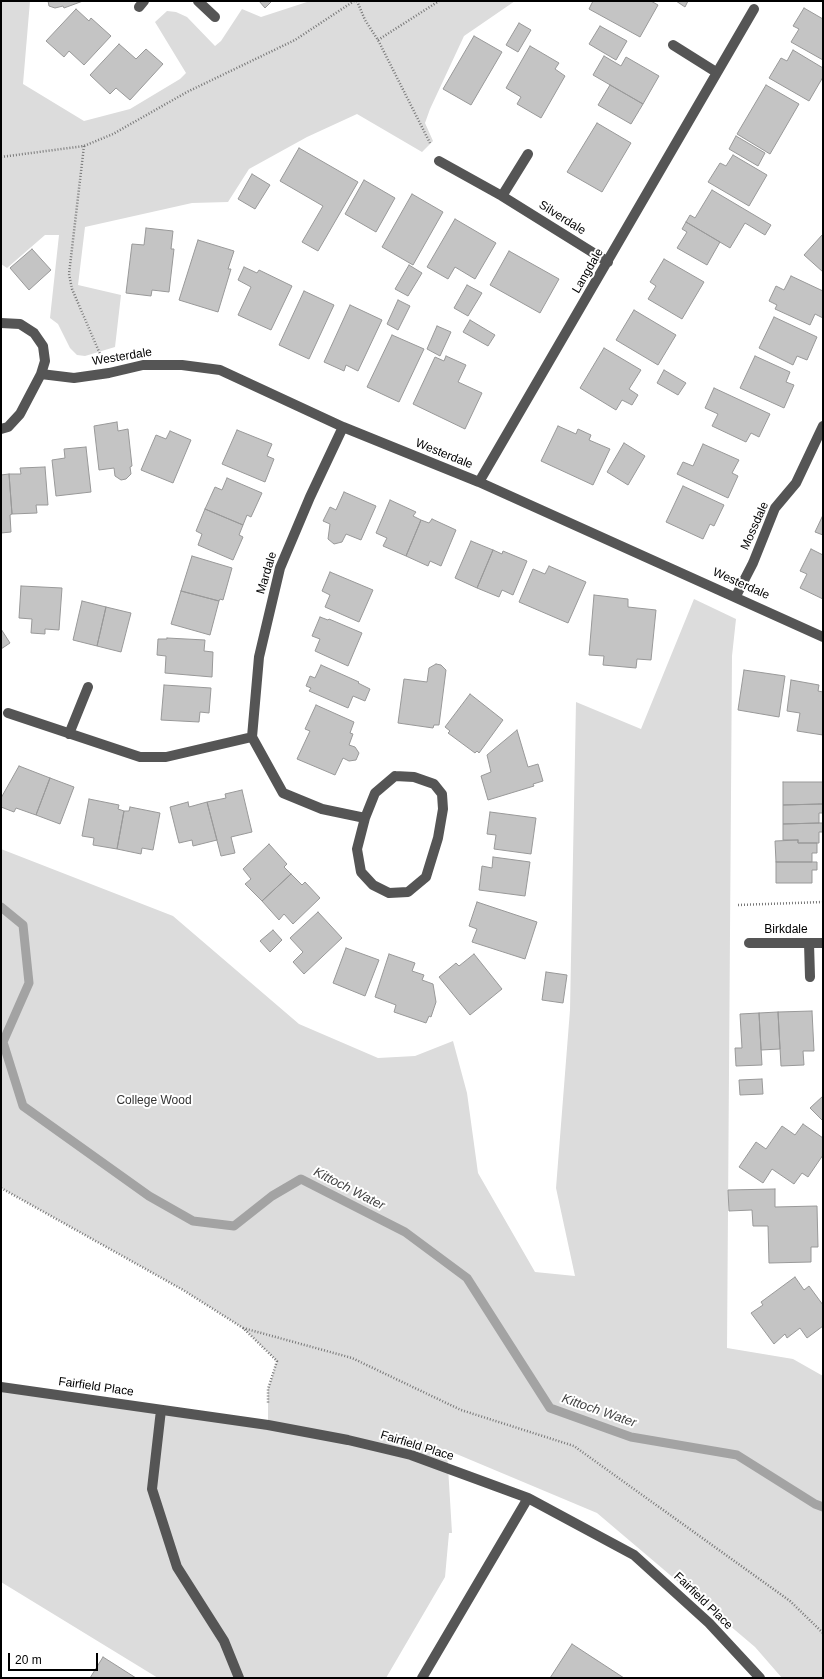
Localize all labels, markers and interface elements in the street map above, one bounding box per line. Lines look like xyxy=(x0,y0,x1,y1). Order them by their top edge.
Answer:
street label: Silverdale xyxy=(536,198,588,238)
street label: Langdale xyxy=(569,246,607,296)
street label: Westerdale xyxy=(91,345,153,369)
street label: Westerdale xyxy=(413,436,475,472)
street label: Mossdale xyxy=(738,500,772,552)
street label: Mardale xyxy=(254,550,280,596)
street label: Westerdale xyxy=(710,565,772,603)
street label: Birkdale xyxy=(764,923,808,937)
park label: College Wood xyxy=(116,1094,192,1108)
water label: Kittoch Water xyxy=(311,1164,387,1214)
street label: Fairfield Place xyxy=(57,1375,135,1399)
water label: Kittoch Water xyxy=(560,1391,638,1431)
street label: Fairfield Place xyxy=(379,1428,455,1464)
street label: Fairfield Place xyxy=(671,1569,735,1633)
scale bar xyxy=(10,1645,100,1671)
text: 20 m xyxy=(15,1653,42,1667)

